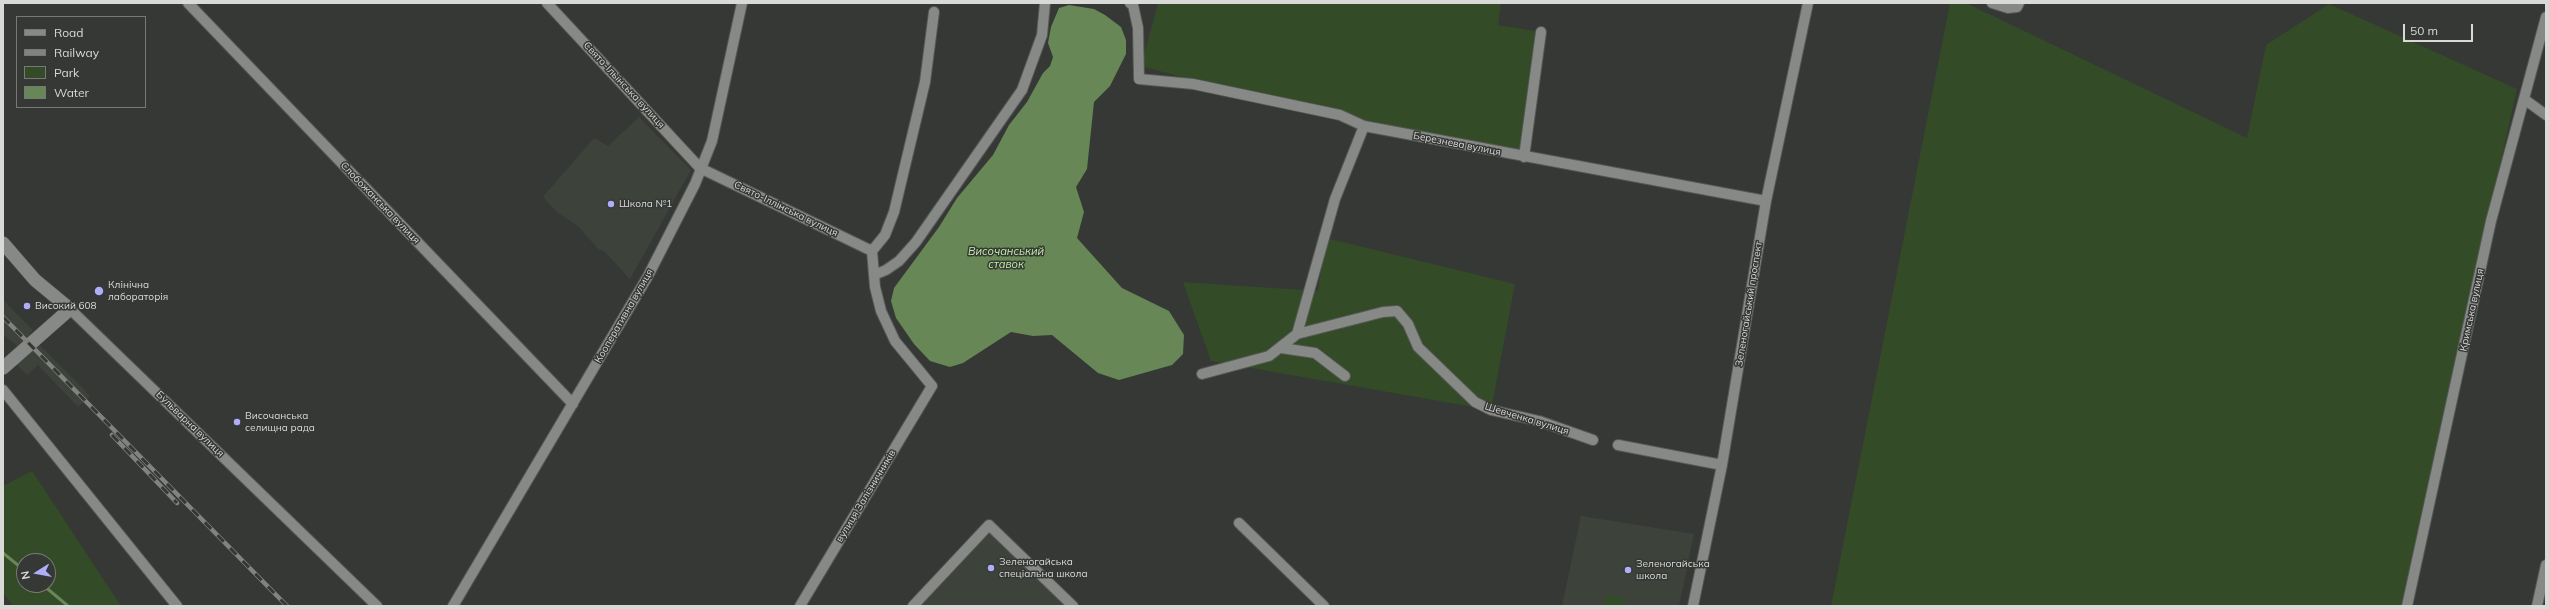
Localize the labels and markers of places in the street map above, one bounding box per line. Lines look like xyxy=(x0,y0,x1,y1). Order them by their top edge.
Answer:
place label: Школа №1 xyxy=(619,198,672,210)
marker: Школа №1 xyxy=(606,199,616,209)
place label: Клінічна лабораторія xyxy=(108,279,168,302)
marker: Клінічна лабораторія xyxy=(93,285,105,297)
place label: Високий 608 xyxy=(35,300,96,312)
marker: Високий 608 xyxy=(22,301,32,311)
place label: Височанська селищна рада xyxy=(245,410,315,434)
marker: Височанська селищна рада xyxy=(232,417,242,427)
place label: Зеленогайська спеціальна школа xyxy=(999,556,1088,580)
place label: Зеленогайська школа xyxy=(1636,558,1710,582)
marker: Зеленогайська спеціальна школа xyxy=(986,563,996,573)
marker: Зеленогайська школа xyxy=(1623,565,1633,575)

